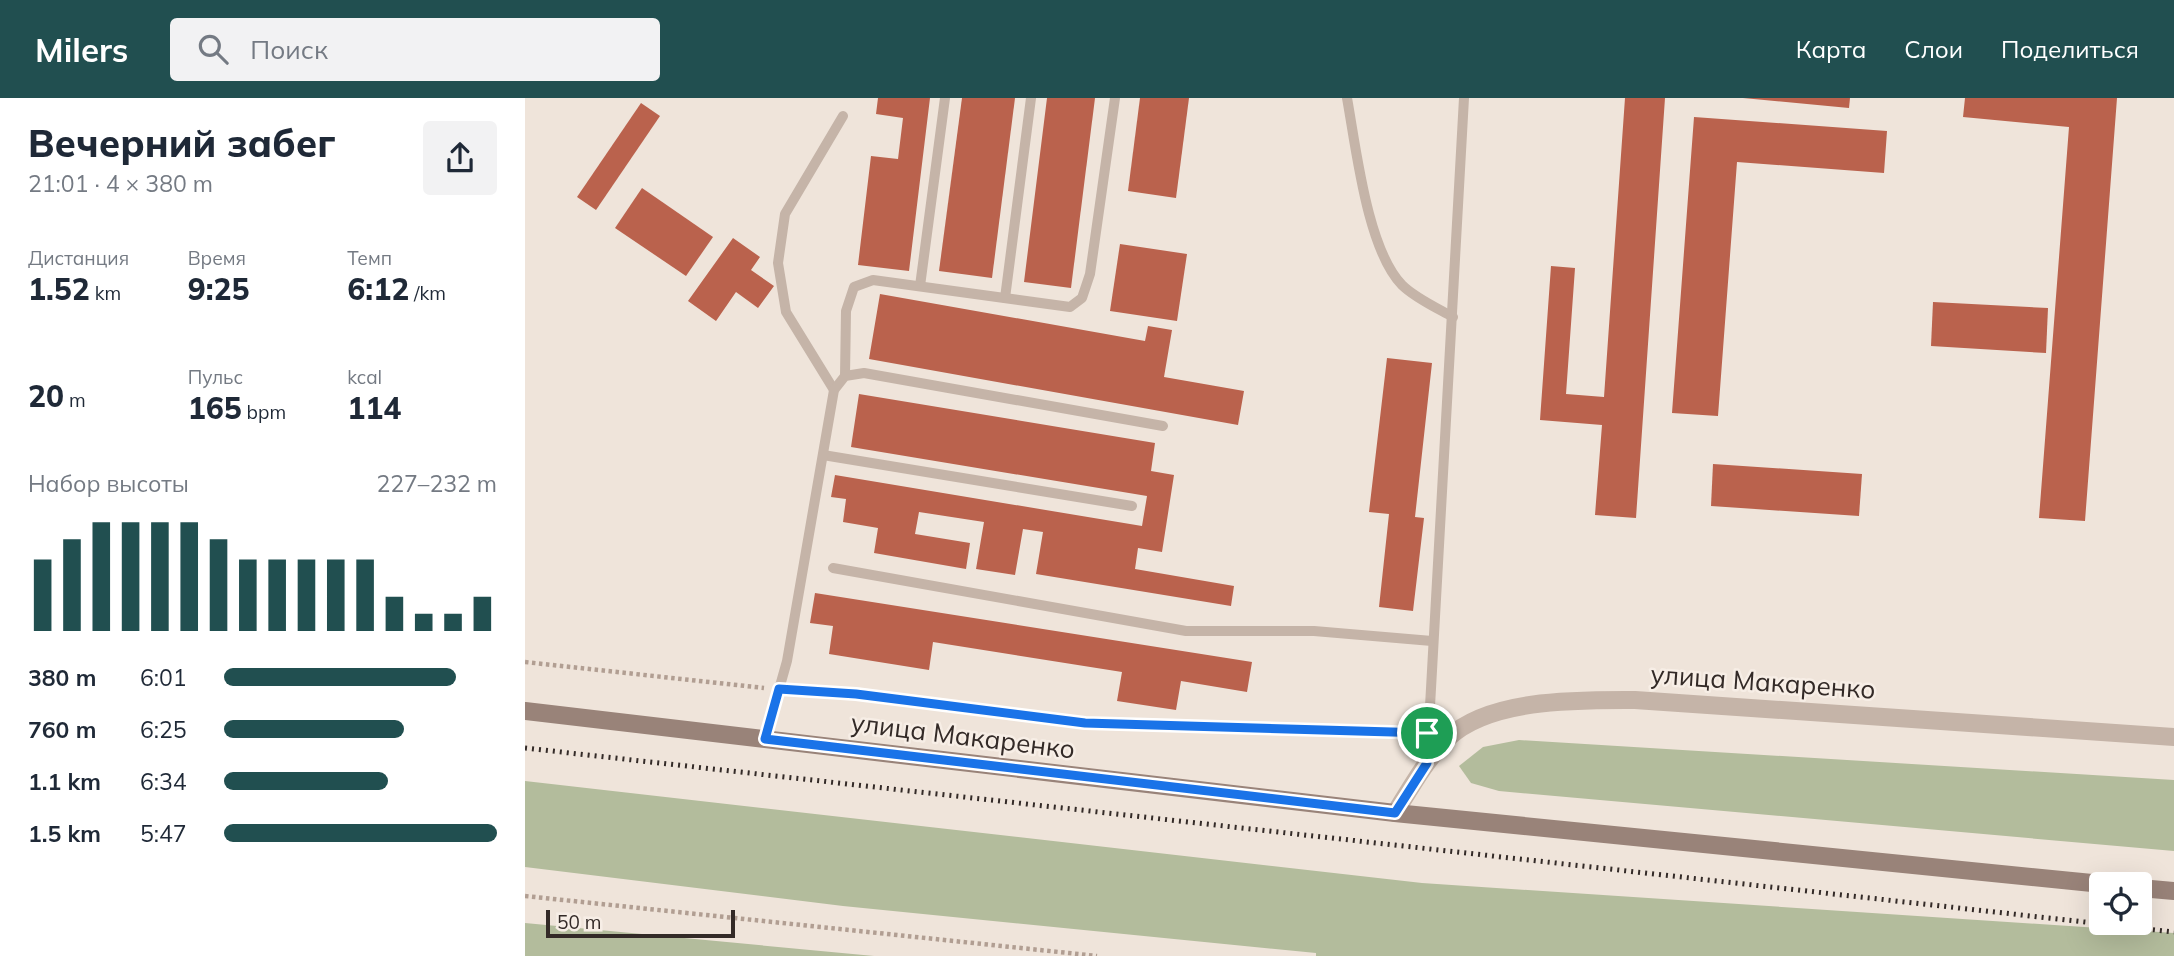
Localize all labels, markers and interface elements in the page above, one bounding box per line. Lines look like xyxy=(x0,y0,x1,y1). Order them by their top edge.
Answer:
search box xyxy=(170,18,660,81)
text: Milers xyxy=(35,29,128,70)
icon: search xyxy=(194,30,232,68)
text: Поиск xyxy=(250,33,328,66)
text: Карта xyxy=(1796,34,1866,64)
text: Слои xyxy=(1904,34,1963,64)
text: Поделиться xyxy=(2001,34,2139,64)
text: Вечерний забег xyxy=(28,119,336,167)
button: share xyxy=(423,121,497,195)
text: 21:01 · 4 × 380 m xyxy=(28,169,213,198)
text: Дистанция xyxy=(28,246,129,270)
text: Время xyxy=(188,246,246,270)
text: Темп xyxy=(347,246,392,270)
text: 1.52 xyxy=(28,270,90,308)
text: 9:25 xyxy=(188,270,249,308)
text: 6:12 xyxy=(347,270,409,308)
text: km xyxy=(90,281,121,305)
text: /km xyxy=(409,281,446,305)
text: Пульс xyxy=(188,365,243,389)
text: kcal xyxy=(347,365,382,389)
text: 20 xyxy=(28,377,64,415)
text: m xyxy=(64,388,86,412)
text: 165 xyxy=(188,389,242,427)
text: 114 xyxy=(347,389,401,427)
text: bpm xyxy=(242,400,286,424)
text: Набор высоты xyxy=(28,469,189,498)
text: 227–232 m xyxy=(376,469,497,498)
street label: улица Макаренко xyxy=(1649,657,1877,706)
text: 380 m xyxy=(28,663,96,692)
text: 6:01 xyxy=(140,663,187,692)
pin xyxy=(1397,703,1457,763)
street label: улица Макаренко xyxy=(849,705,1077,766)
icon: arrive xyxy=(1408,714,1446,752)
text: 760 m xyxy=(28,715,96,744)
text: 6:25 xyxy=(140,715,187,744)
text: 1.1 km xyxy=(28,767,101,796)
text: 6:34 xyxy=(140,767,187,796)
text: 1.5 km xyxy=(28,819,101,848)
text: 5:47 xyxy=(140,819,187,848)
map controls xyxy=(2089,872,2152,935)
button: locate xyxy=(2089,872,2152,935)
scale bar xyxy=(546,907,735,939)
text: 50 m xyxy=(557,910,601,934)

